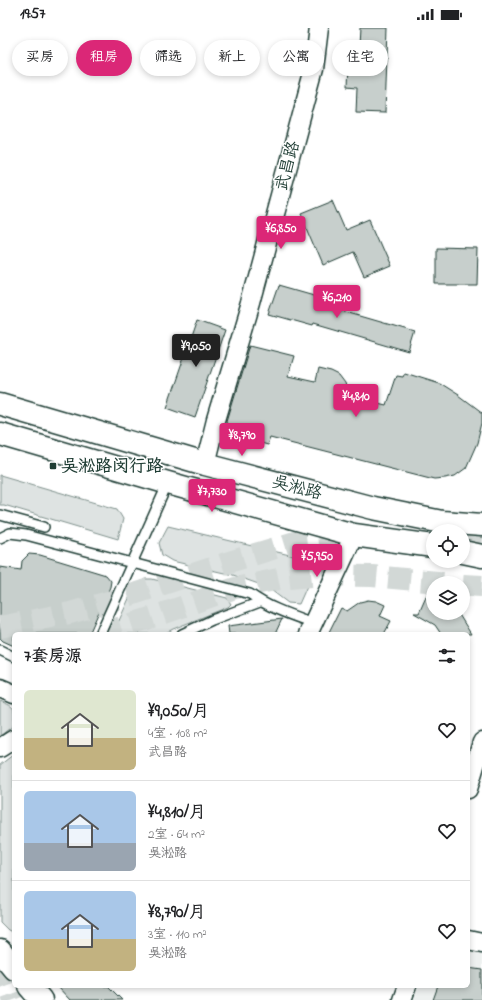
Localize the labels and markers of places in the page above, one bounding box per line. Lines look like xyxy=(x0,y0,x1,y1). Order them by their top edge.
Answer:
pin: ¥6,850 xyxy=(248,216,314,250)
pin: ¥6,210 xyxy=(304,285,370,319)
pin: ¥9,050 xyxy=(163,334,229,368)
pin: ¥4,810 xyxy=(323,384,389,418)
pin: ¥8,790 xyxy=(209,423,275,457)
place label: 吴淞路闵行路 xyxy=(61,454,163,479)
marker: 吴淞路闵行路 xyxy=(48,461,58,471)
pin: ¥7,730 xyxy=(179,479,245,513)
pin: ¥5,950 xyxy=(284,544,350,578)

